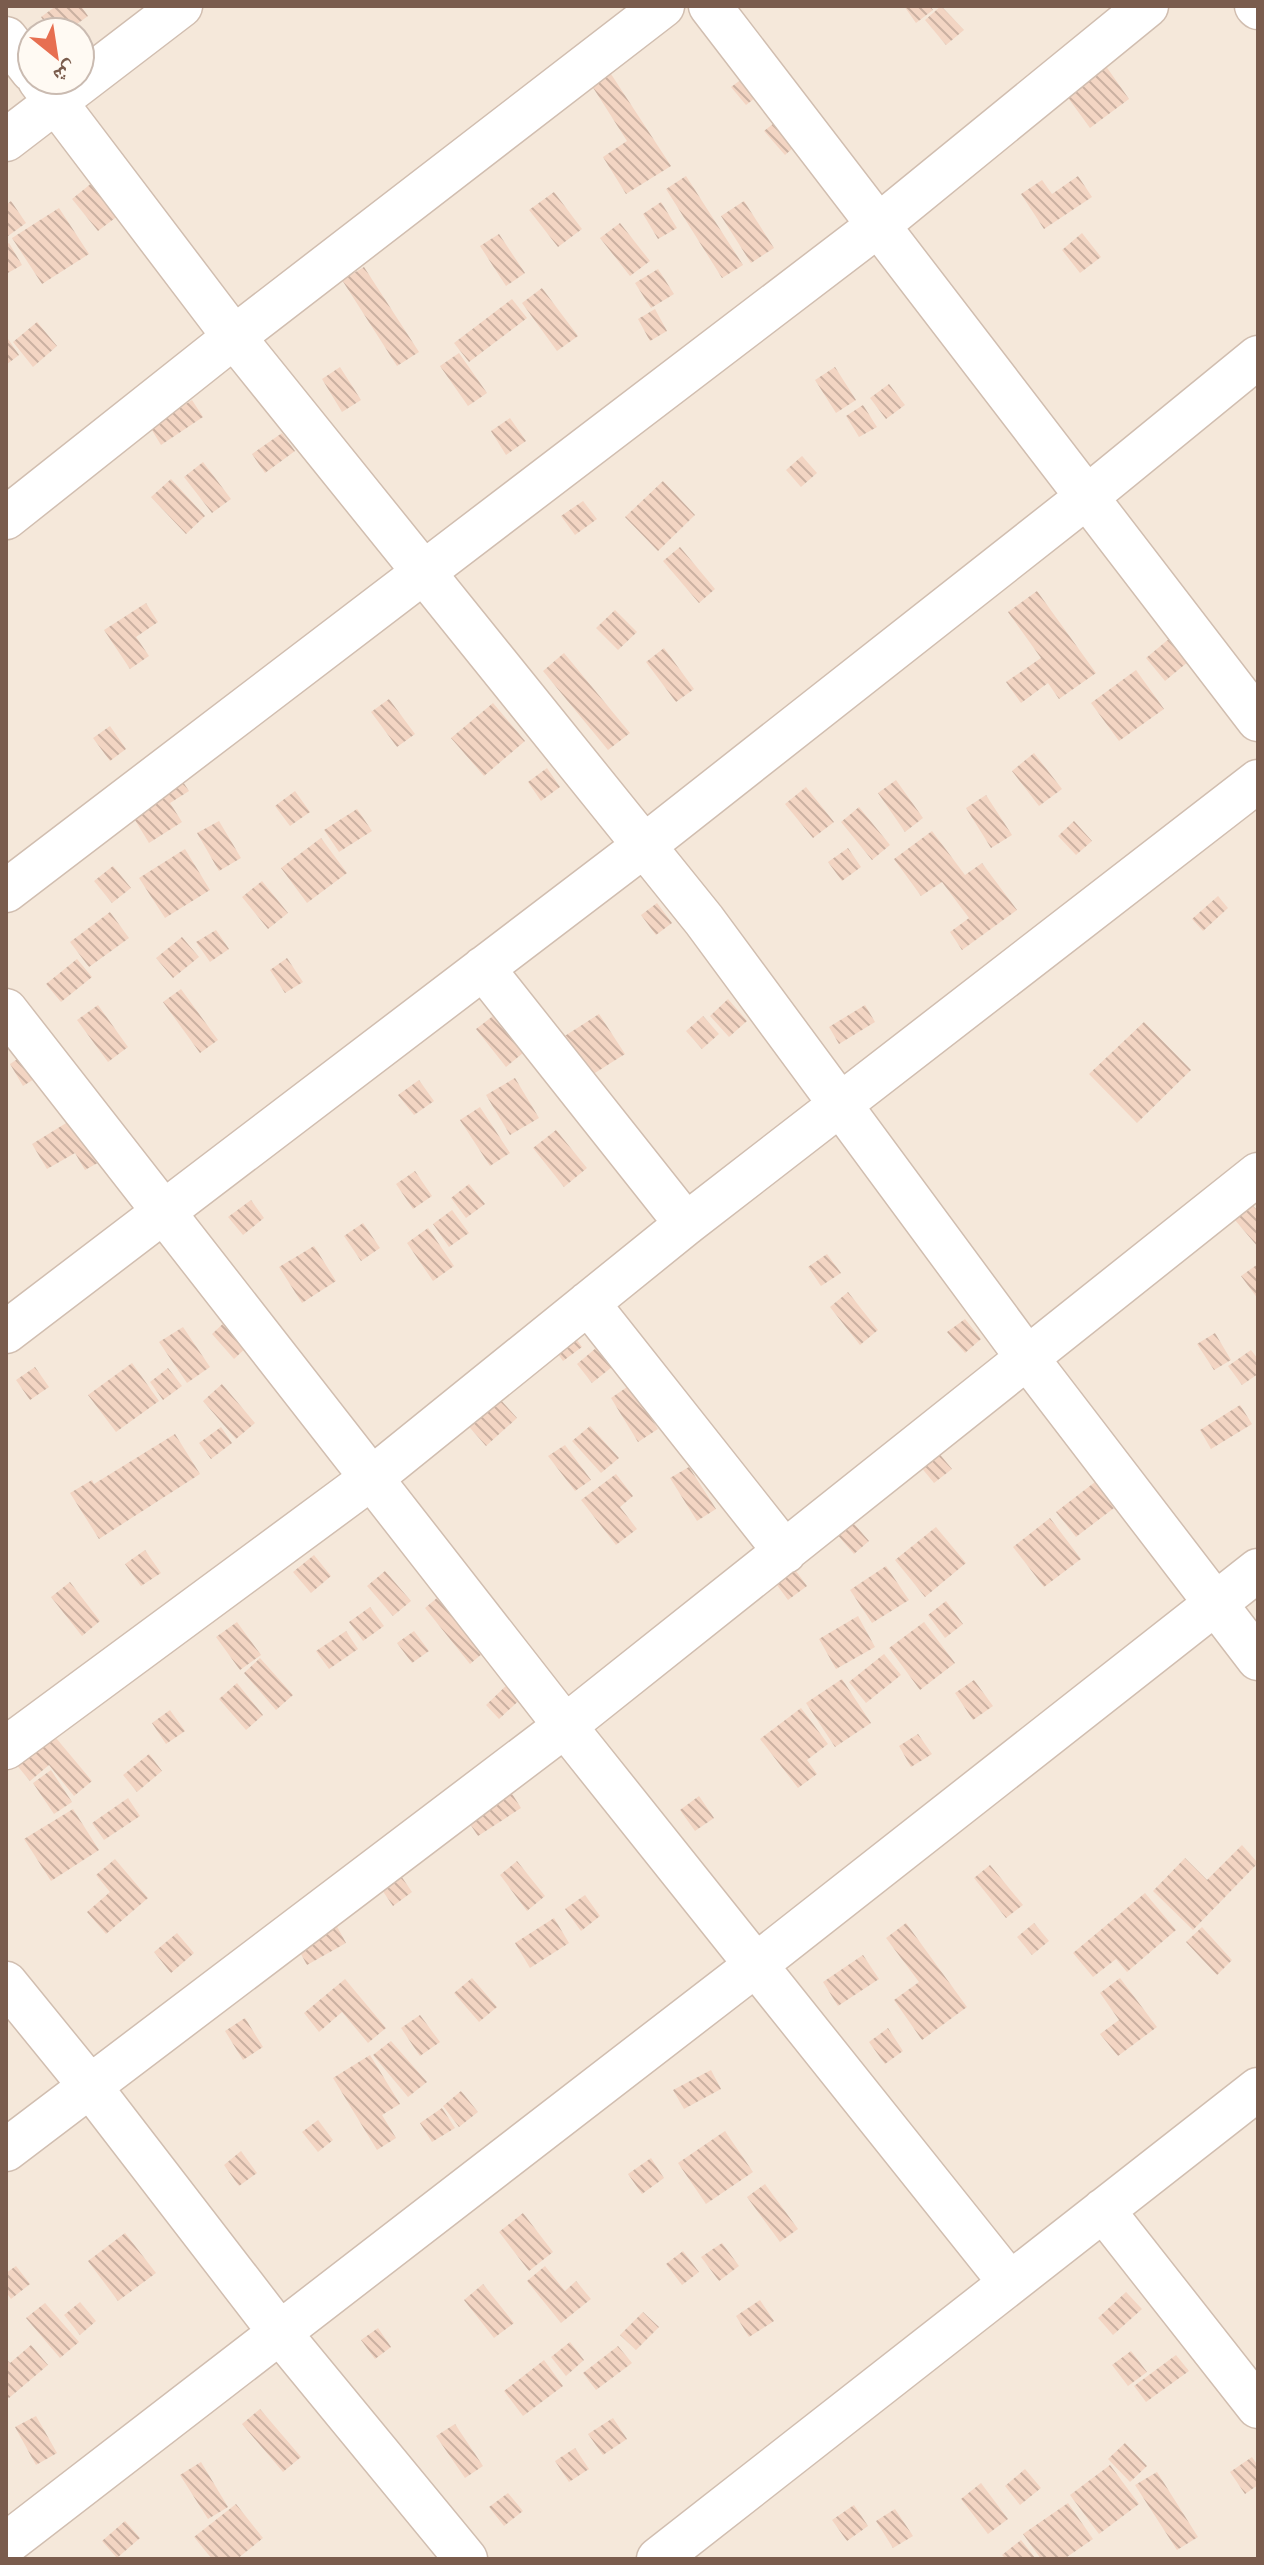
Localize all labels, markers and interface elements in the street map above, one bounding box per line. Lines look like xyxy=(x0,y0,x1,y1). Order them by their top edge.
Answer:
north arrow xyxy=(16,16,96,96)
text: ش xyxy=(49,55,83,91)

